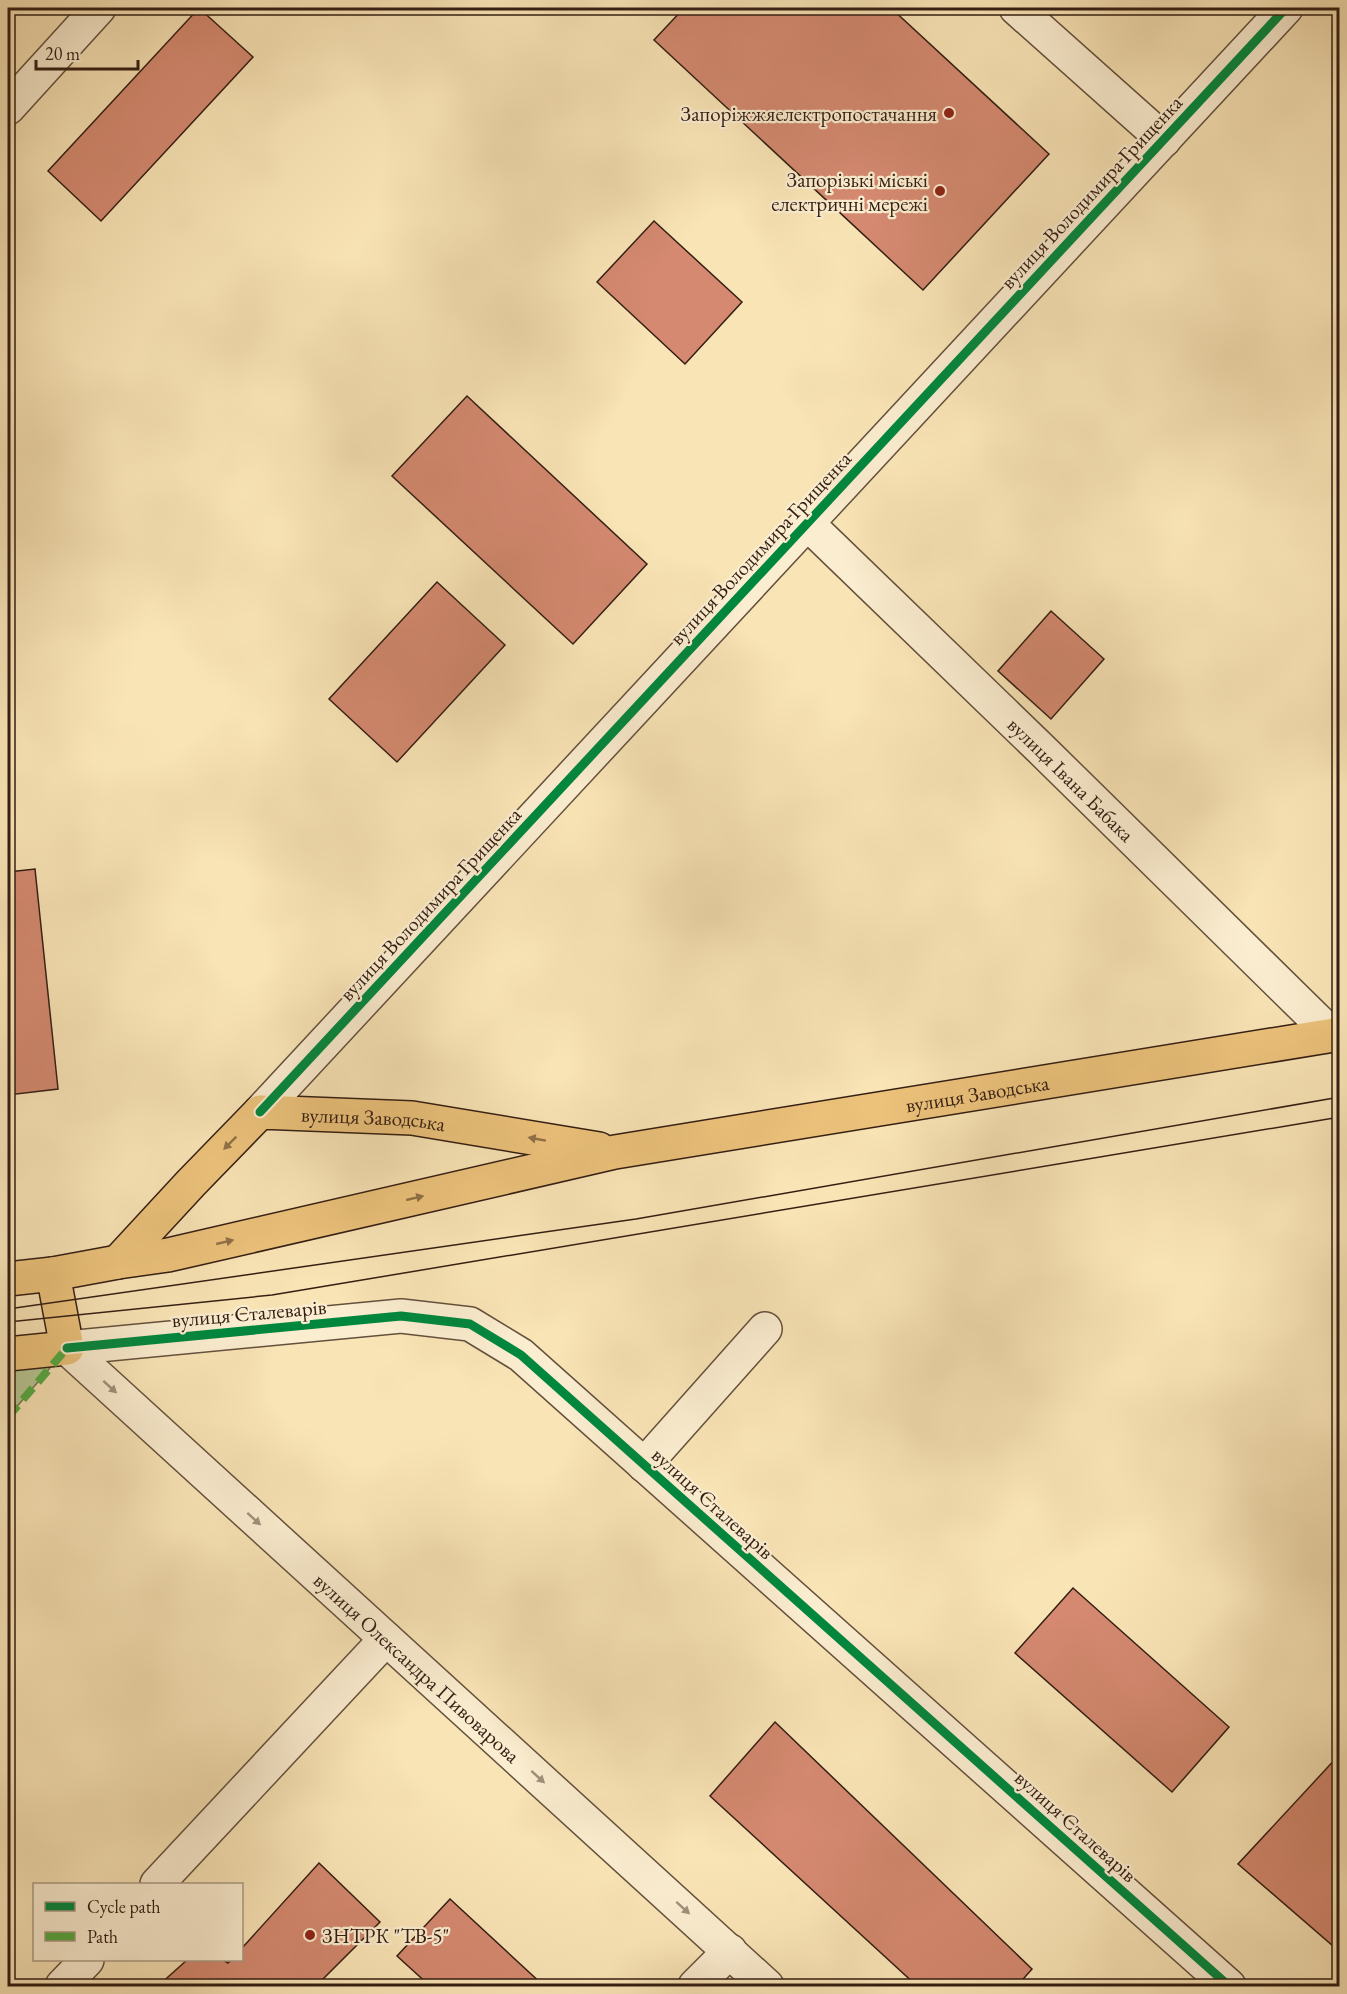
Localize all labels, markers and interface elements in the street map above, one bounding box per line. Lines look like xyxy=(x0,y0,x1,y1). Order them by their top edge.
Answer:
scale bar xyxy=(36,33,138,71)
text: 20 m xyxy=(45,42,80,65)
street label: вулиця Володимира Грищенка xyxy=(994,89,1188,295)
place label: Запоріжжяелектропостачання xyxy=(681,100,937,127)
marker: Запоріжжяелектропостачання xyxy=(942,106,956,120)
place label: Запорізькі міські електричні мережі xyxy=(771,166,928,217)
marker: Запорізькі міські електричні мережі xyxy=(933,184,947,198)
street label: вулиця Володимира Грищенка xyxy=(663,445,857,651)
street label: вулиця Івана Бабака xyxy=(1002,711,1141,848)
street label: вулиця Володимира Грищенка xyxy=(333,801,527,1007)
street label: вулиця Заводська xyxy=(904,1068,1052,1118)
street label: вулиця Заводська xyxy=(300,1100,448,1137)
one-way arrow xyxy=(527,1134,546,1143)
one-way arrow xyxy=(224,1135,238,1149)
one-way arrow xyxy=(406,1193,425,1202)
one-way arrow xyxy=(216,1236,235,1246)
street label: вулиця Сталеварів xyxy=(170,1293,328,1333)
one-way arrow xyxy=(103,1380,118,1394)
street label: вулиця Сталеварів xyxy=(646,1441,780,1565)
one-way arrow xyxy=(247,1512,262,1526)
street label: вулиця Олександра Пивоварова xyxy=(308,1566,527,1769)
street label: вулиця Сталеварів xyxy=(1009,1764,1143,1888)
one-way arrow xyxy=(531,1770,546,1784)
legend xyxy=(33,1883,243,1961)
text: Cycle path xyxy=(87,1895,161,1918)
one-way arrow xyxy=(675,1901,690,1914)
place label: ЗНТРК "ТВ-5" xyxy=(322,1922,450,1949)
text: Path xyxy=(87,1925,118,1948)
marker: ЗНТРК "ТВ-5" xyxy=(303,1928,317,1942)

